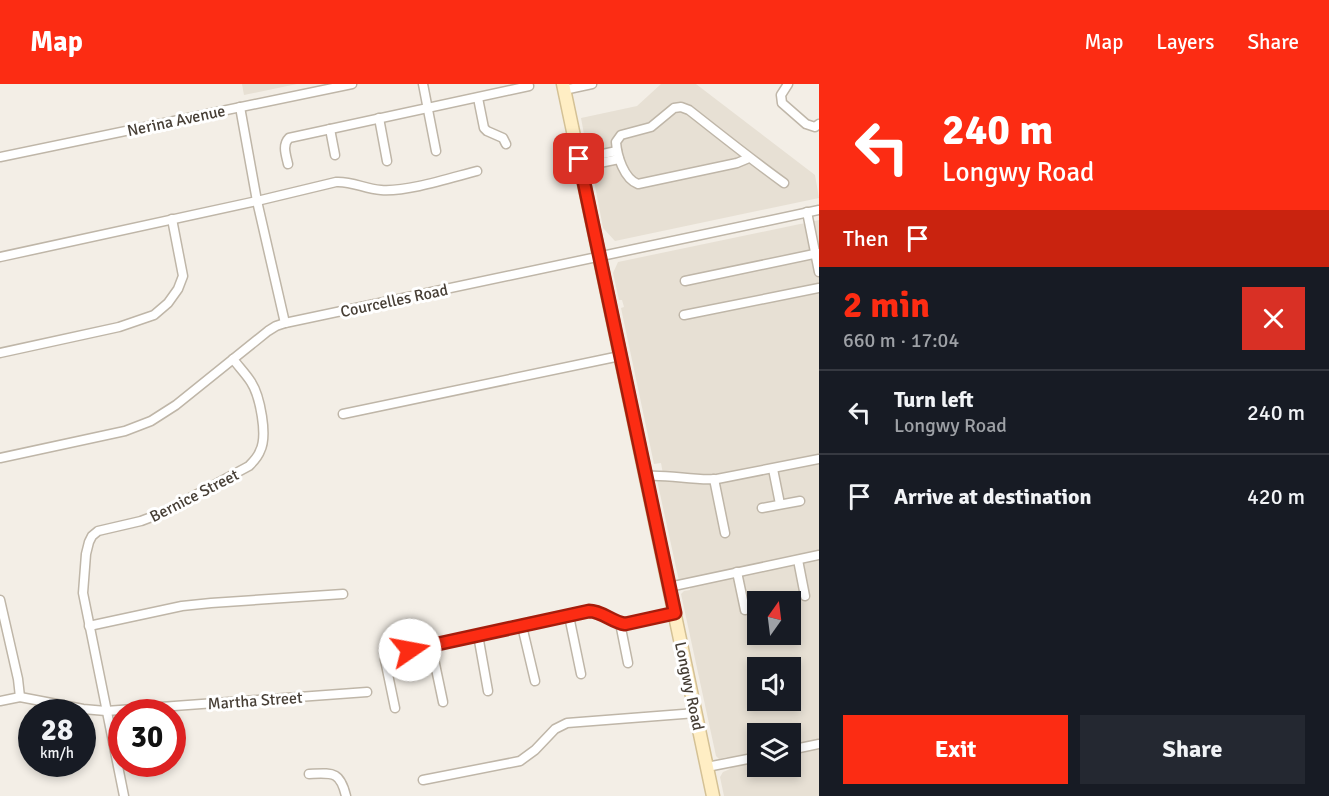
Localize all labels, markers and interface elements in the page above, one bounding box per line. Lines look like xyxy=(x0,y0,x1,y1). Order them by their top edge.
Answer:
text: Map xyxy=(30,25,83,59)
text: Map xyxy=(1085,29,1123,55)
text: Layers xyxy=(1156,29,1214,55)
text: Share xyxy=(1247,29,1299,55)
street label: Nerina Avenue xyxy=(125,101,227,141)
text: 240 m xyxy=(942,105,1053,156)
icon: left xyxy=(843,108,921,186)
pin xyxy=(553,133,604,184)
icon: arrive xyxy=(562,142,595,175)
text: Longwy Road xyxy=(942,156,1094,189)
icon: arrive xyxy=(901,222,934,255)
text: Then xyxy=(843,225,889,252)
street label: Courcelles Road xyxy=(339,280,450,322)
text: 2 min xyxy=(843,283,930,328)
button: close xyxy=(1242,287,1305,350)
text: 660 m · 17:04 xyxy=(843,328,959,353)
text: Turn left xyxy=(894,386,974,413)
icon: left xyxy=(843,396,876,429)
text: 240 m xyxy=(1247,399,1305,426)
text: Longwy Road xyxy=(894,413,1007,438)
street label: Bernice Street xyxy=(147,465,243,527)
icon: arrive xyxy=(843,480,876,513)
text: Arrive at destination xyxy=(894,483,1091,510)
text: 420 m xyxy=(1247,483,1305,510)
north arrow xyxy=(747,591,801,645)
map controls xyxy=(747,591,801,777)
position arrow xyxy=(378,618,442,682)
street label: Longwy Road xyxy=(670,640,708,732)
button: sound xyxy=(747,657,801,711)
street label: Martha Street xyxy=(207,688,303,714)
speed limit sign: 30 xyxy=(108,699,186,777)
text: 28 xyxy=(41,712,73,749)
button: Exit xyxy=(843,715,1068,784)
button: Share xyxy=(1080,715,1305,784)
button: layers xyxy=(747,723,801,777)
text: km/h xyxy=(40,744,74,762)

